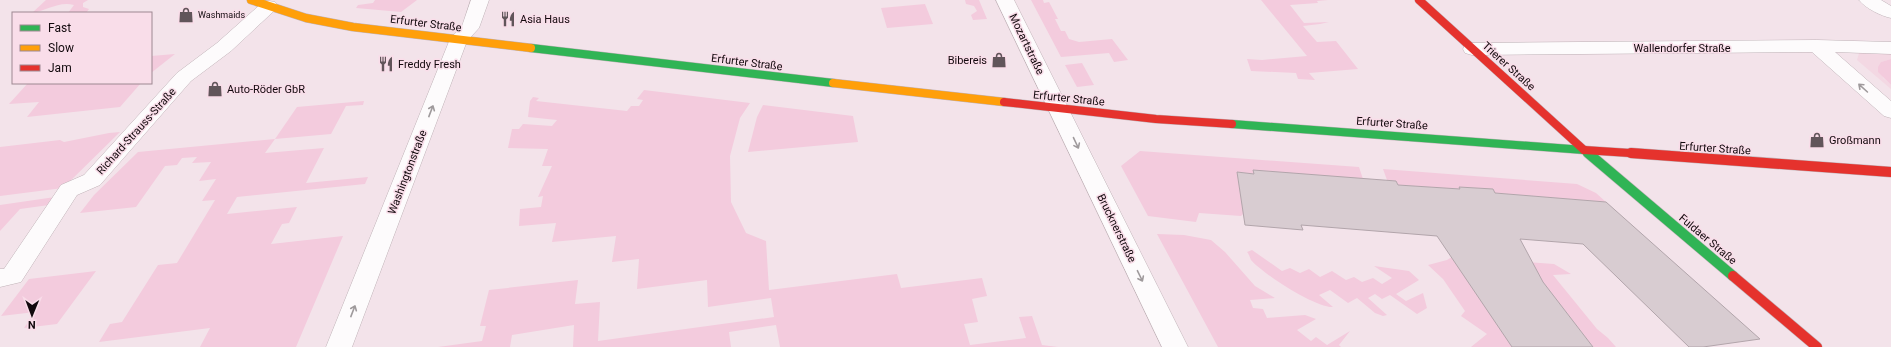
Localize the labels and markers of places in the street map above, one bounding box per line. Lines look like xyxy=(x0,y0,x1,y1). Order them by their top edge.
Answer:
shop icon: Washmaids xyxy=(177,6,195,24)
place label: Washmaids xyxy=(198,10,245,20)
restaurant icon: Asia Haus xyxy=(499,10,517,28)
place label: Asia Haus xyxy=(520,13,570,26)
shop icon: Bibereis xyxy=(990,51,1008,69)
place label: Bibereis xyxy=(948,54,987,67)
restaurant icon: Freddy Fresh xyxy=(377,55,395,73)
place label: Freddy Fresh xyxy=(398,58,461,71)
shop icon: Auto-Röder GbR xyxy=(206,80,224,98)
place label: Auto-Röder GbR xyxy=(227,83,305,96)
shop icon: Großmann xyxy=(1808,131,1826,149)
place label: Großmann xyxy=(1829,134,1881,147)

